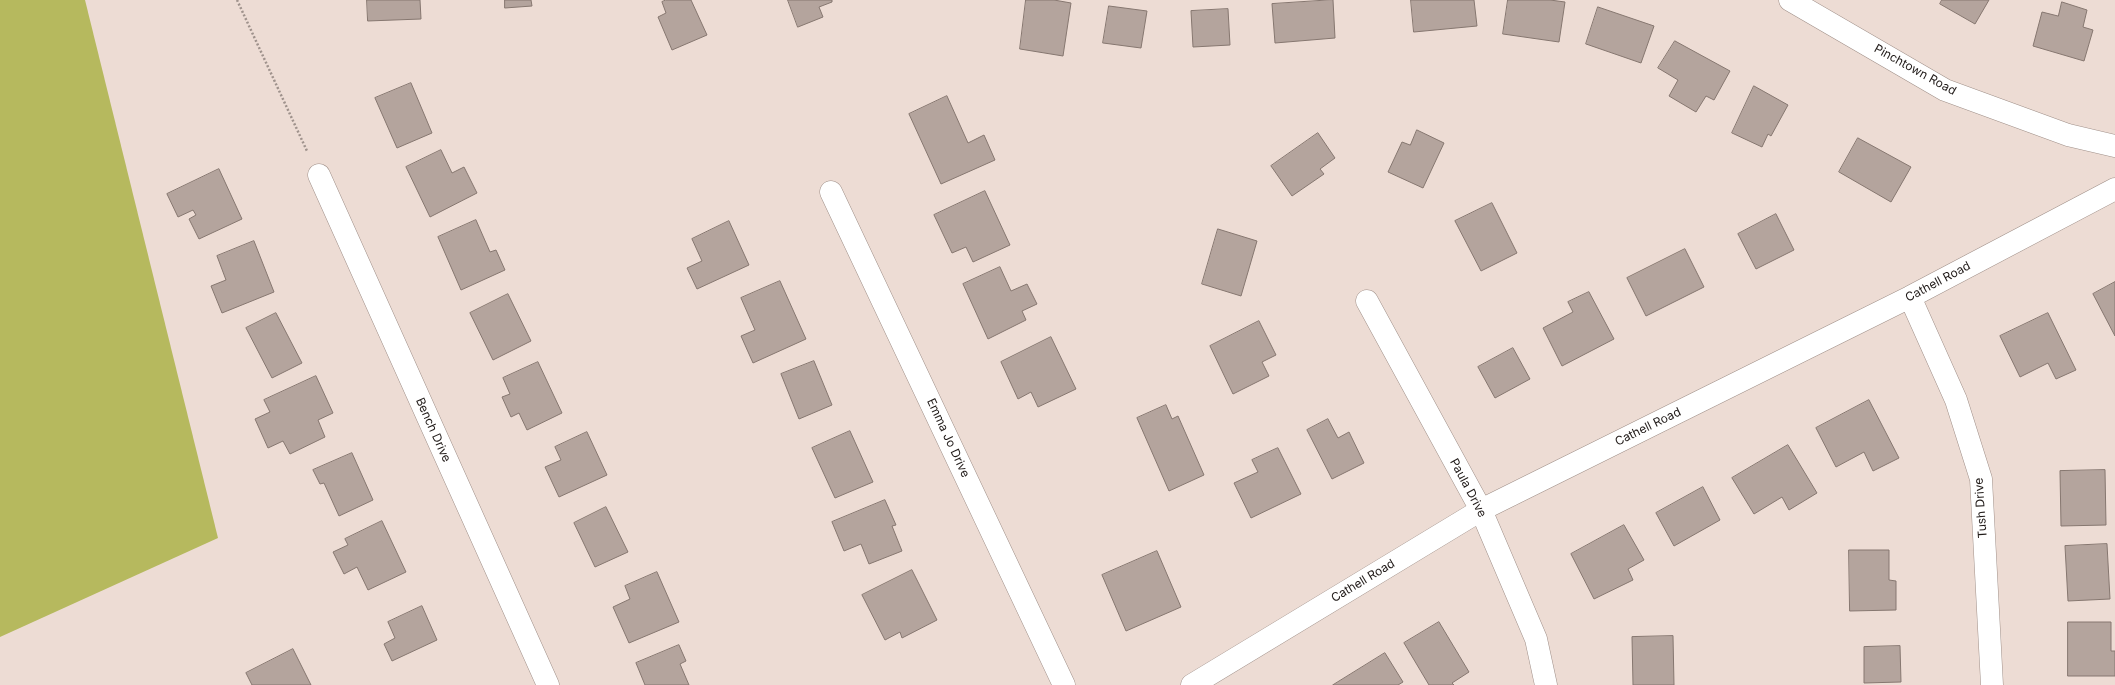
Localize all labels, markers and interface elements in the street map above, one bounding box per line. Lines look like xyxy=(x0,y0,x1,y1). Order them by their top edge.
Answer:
street label: Pinchtown Road xyxy=(1871,41,1959,99)
street label: Cathell Road xyxy=(1903,259,1973,305)
street label: Bench Drive xyxy=(412,396,454,464)
street label: Emma Jo Drive xyxy=(923,396,973,480)
street label: Cathell Road xyxy=(1613,405,1683,449)
street label: Paula Drive xyxy=(1447,456,1489,520)
street label: Tush Drive xyxy=(1972,477,1990,539)
street label: Cathell Road xyxy=(1329,556,1397,606)

